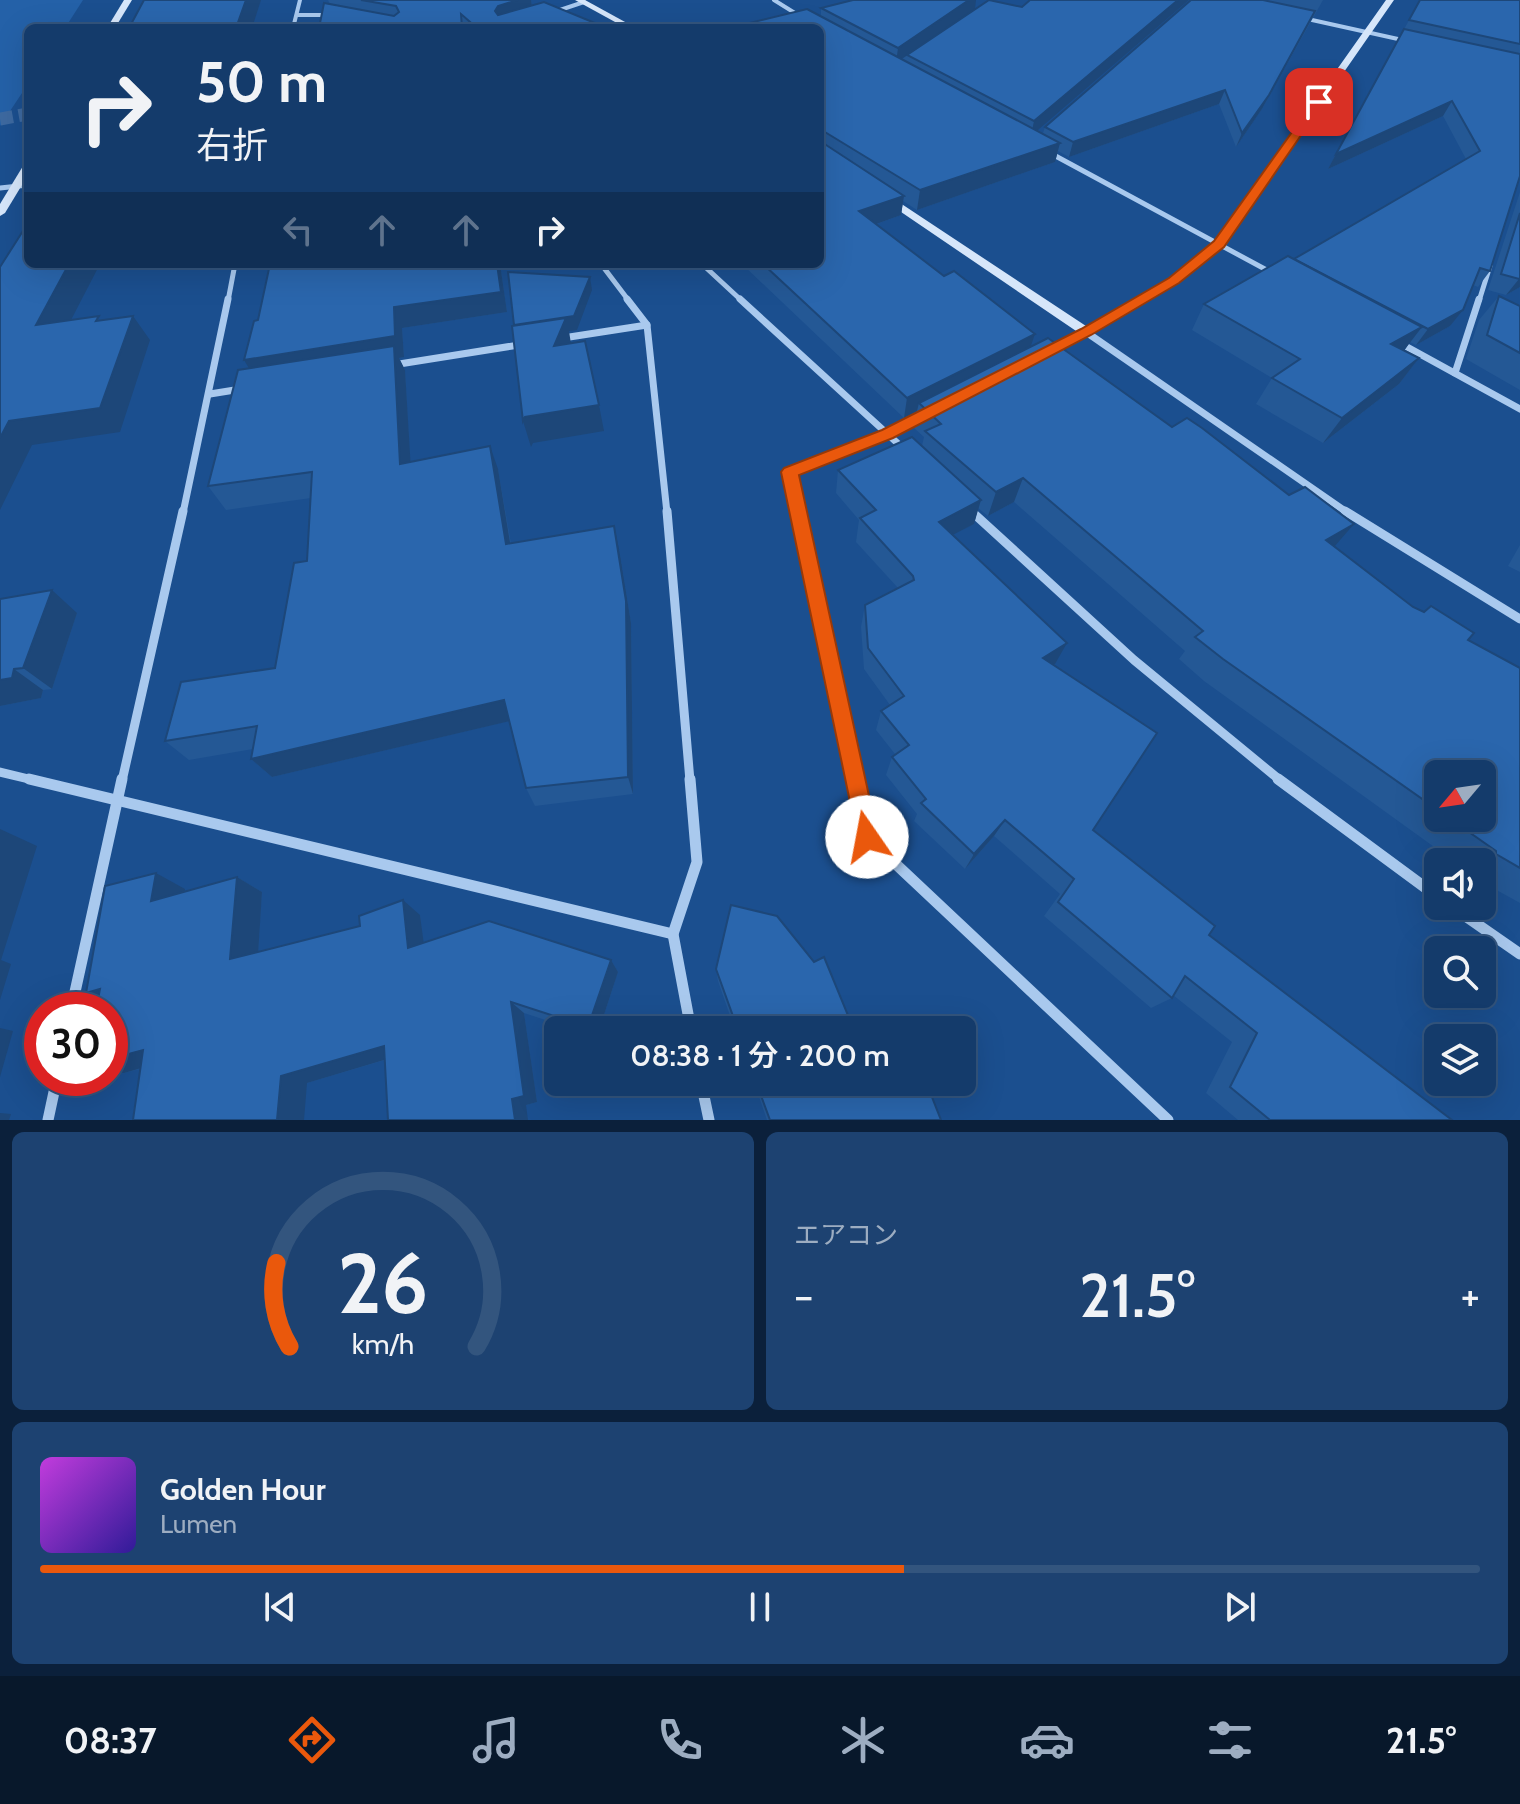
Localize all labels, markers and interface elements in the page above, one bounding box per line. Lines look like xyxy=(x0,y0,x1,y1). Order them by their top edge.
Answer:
text: 50 m xyxy=(196,48,327,116)
icon: right xyxy=(64,56,168,160)
pin xyxy=(1285,68,1353,136)
icon: arrive xyxy=(1297,80,1341,124)
text: 右折 xyxy=(196,123,268,167)
icon: left xyxy=(276,208,320,252)
icon: ahead xyxy=(360,208,404,252)
icon: ahead xyxy=(444,208,488,252)
icon: right xyxy=(528,208,572,252)
north arrow xyxy=(1424,760,1496,832)
map controls xyxy=(1424,760,1496,1096)
position arrow xyxy=(825,795,909,879)
button: sound xyxy=(1424,848,1496,920)
button: search xyxy=(1424,936,1496,1008)
speed limit sign: 30 xyxy=(24,992,128,1096)
button: layers xyxy=(1424,1024,1496,1096)
text: 08:38 · 1 分 · 200 m xyxy=(630,1037,890,1074)
text: エアコン xyxy=(794,1219,898,1251)
text: 26 xyxy=(338,1233,428,1334)
text: 21.5° xyxy=(1079,1259,1195,1332)
text: − xyxy=(794,1269,813,1322)
text: + xyxy=(1461,1269,1480,1322)
text: km/h xyxy=(352,1326,414,1361)
text: Golden Hour xyxy=(160,1471,326,1508)
text: Lumen xyxy=(160,1508,237,1540)
icon: previous xyxy=(258,1585,302,1629)
icon: pause xyxy=(738,1585,782,1629)
icon: next xyxy=(1218,1585,1262,1629)
icon: directions xyxy=(284,1712,340,1768)
icon: music xyxy=(468,1712,524,1768)
icon: phone xyxy=(652,1712,708,1768)
icon: climate xyxy=(835,1712,891,1768)
icon: car xyxy=(1019,1712,1075,1768)
icon: filters xyxy=(1202,1712,1258,1768)
text: 08:37 xyxy=(64,1718,157,1762)
text: 21.5° xyxy=(1386,1718,1456,1762)

